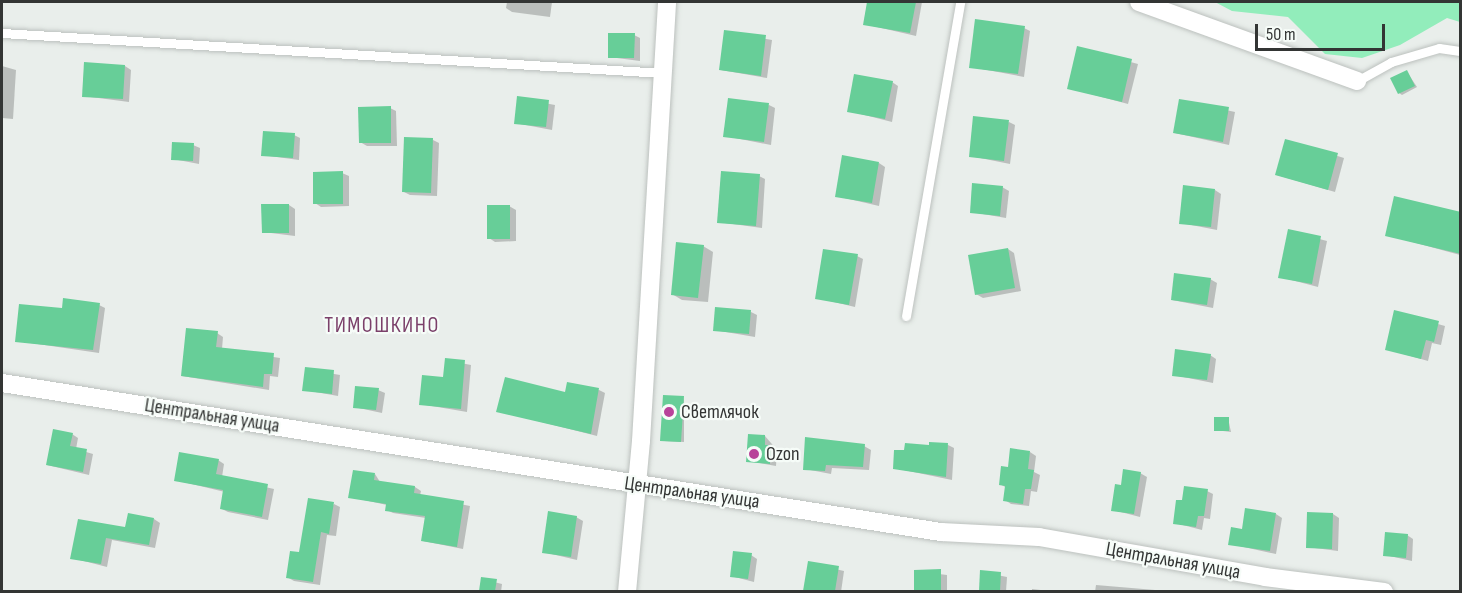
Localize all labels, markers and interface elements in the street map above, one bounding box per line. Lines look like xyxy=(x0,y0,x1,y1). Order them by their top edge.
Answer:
scale bar xyxy=(1258,12,1388,50)
text: 50 m xyxy=(1266,24,1296,45)
district label: ТИМОШКИНО xyxy=(324,313,440,339)
street label: Центральная улица xyxy=(143,394,281,438)
place label: Светлячок xyxy=(681,400,759,424)
marker: Светлячок xyxy=(662,405,676,419)
place label: Ozon xyxy=(766,442,800,466)
marker: Ozon xyxy=(747,447,761,461)
street label: Центральная улица xyxy=(623,472,761,514)
street label: Центральная улица xyxy=(1104,537,1242,585)

